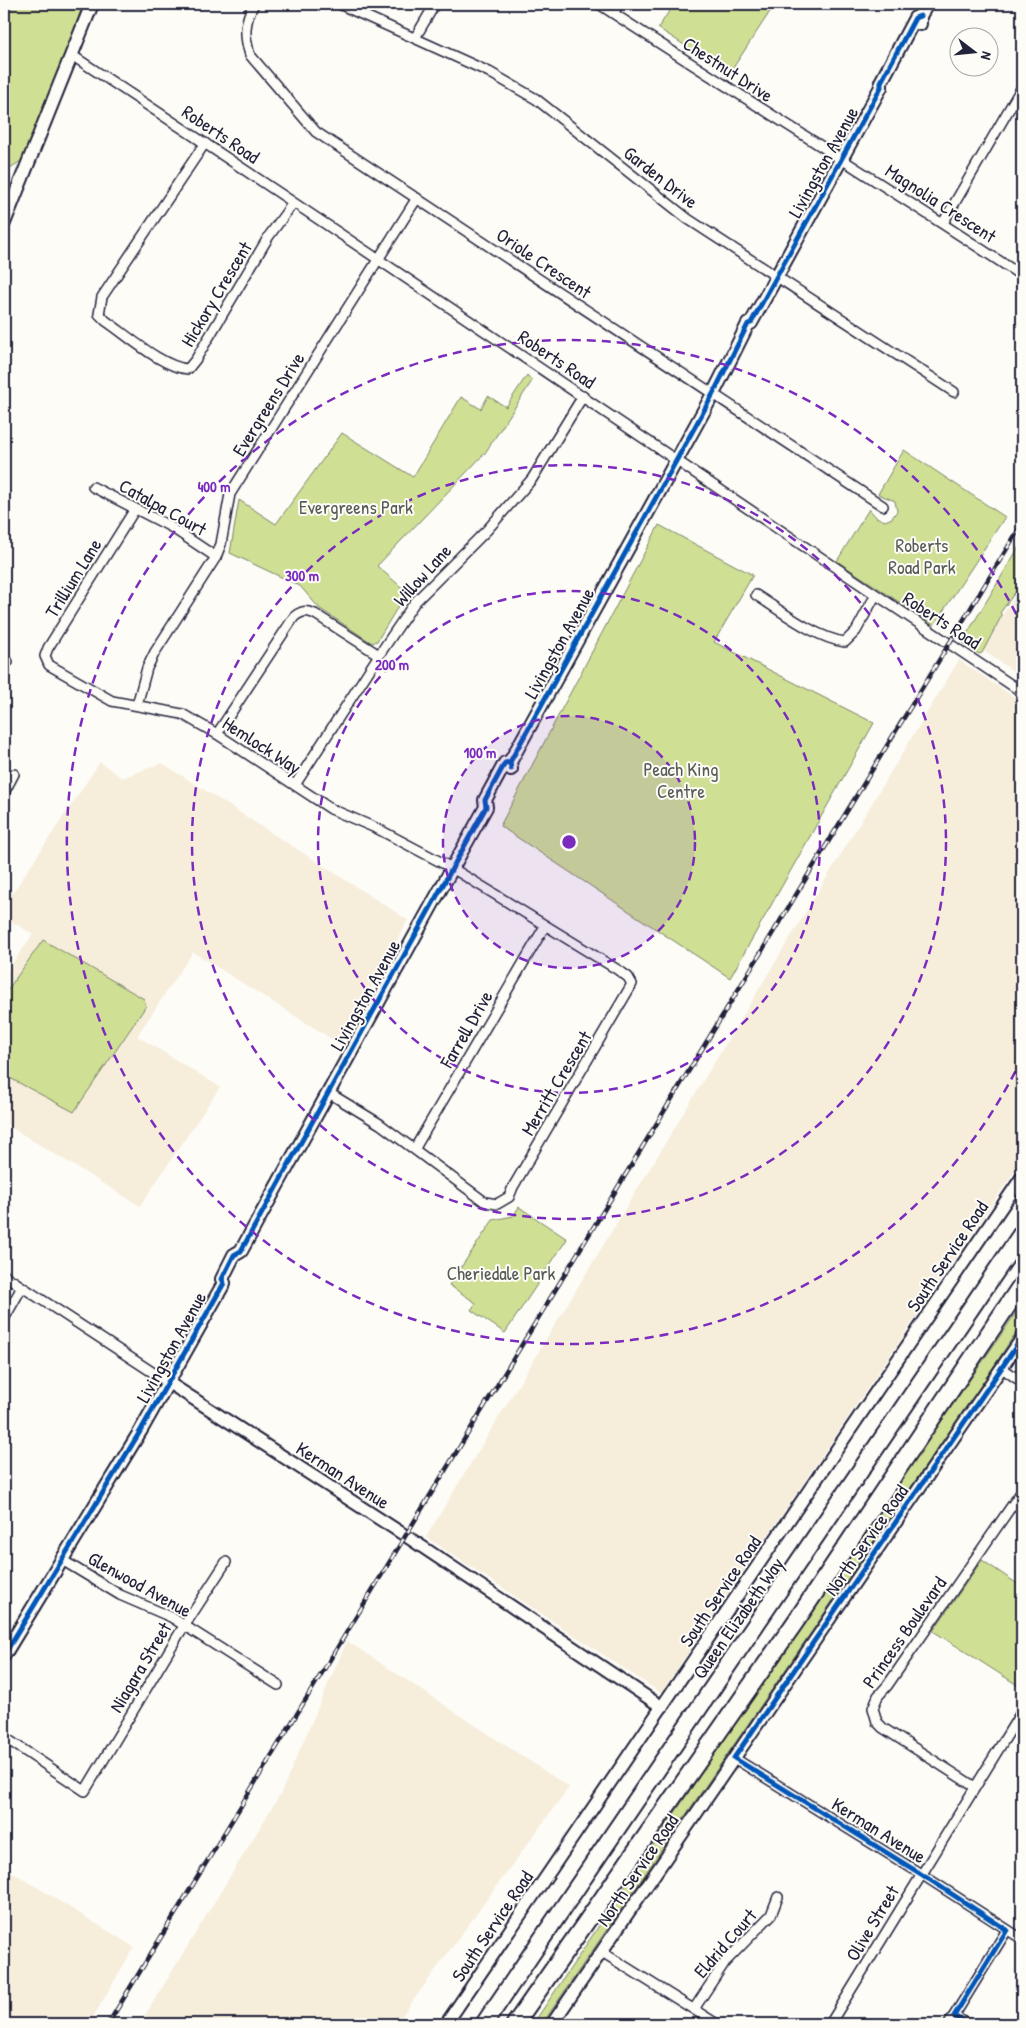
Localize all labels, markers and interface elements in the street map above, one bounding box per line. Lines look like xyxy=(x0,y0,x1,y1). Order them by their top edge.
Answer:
north arrow xyxy=(948,28,998,78)
street label: Chestnut Drive xyxy=(678,30,778,108)
text: N xyxy=(977,50,997,62)
street label: Roberts Road xyxy=(177,99,265,170)
street label: Livingston Avenue xyxy=(782,102,864,222)
street label: Garden Drive xyxy=(618,140,704,214)
street label: Magnolia Crescent xyxy=(881,157,1002,249)
street label: Oriole Crescent xyxy=(491,222,597,305)
street label: Hickory Crescent xyxy=(174,236,258,351)
street label: Roberts Road xyxy=(513,324,601,395)
street label: Evergreens Drive xyxy=(226,347,310,461)
street label: Catalpa Court xyxy=(115,472,212,542)
text: 400 m xyxy=(198,476,230,497)
park label: Evergreens Park xyxy=(299,494,413,520)
park label: Roberts Road Park xyxy=(888,532,956,580)
street label: Trillium Lane xyxy=(39,533,108,622)
street label: Willow Lane xyxy=(387,538,457,612)
text: 300 m xyxy=(285,565,319,586)
street label: Livingston Avenue xyxy=(518,583,600,703)
street label: Roberts Road xyxy=(898,585,987,655)
text: 200 m xyxy=(375,654,409,675)
street label: Hemlock Way xyxy=(218,710,306,780)
text: 100 m xyxy=(464,742,496,763)
park label: Peach King Centre xyxy=(643,756,719,804)
centre of rings xyxy=(560,833,578,851)
street label: Livingston Avenue xyxy=(324,935,406,1055)
street label: Farrell Drive xyxy=(433,985,499,1073)
street label: Merritt Crescent xyxy=(515,1025,598,1140)
street label: South Service Road xyxy=(900,1195,994,1317)
park label: Cheriedale Park xyxy=(447,1260,555,1286)
street label: Livingston Avenue xyxy=(130,1287,212,1407)
street label: Kerman Avenue xyxy=(291,1435,395,1515)
street label: North Service Road xyxy=(818,1479,914,1601)
street label: South Service Road xyxy=(673,1530,767,1652)
street label: Glenwood Avenue xyxy=(84,1545,197,1623)
street label: Queen Elizabeth Way xyxy=(686,1552,790,1684)
street label: Princess Boulevard xyxy=(856,1571,952,1693)
street label: Niagara Street xyxy=(103,1617,177,1717)
street label: Kerman Avenue xyxy=(827,1791,931,1869)
street label: North Service Road xyxy=(590,1808,684,1931)
street label: South Service Road xyxy=(445,1865,539,1987)
street label: Olive Street xyxy=(839,1880,905,1966)
street label: Eldrid Court xyxy=(688,1903,763,1983)

